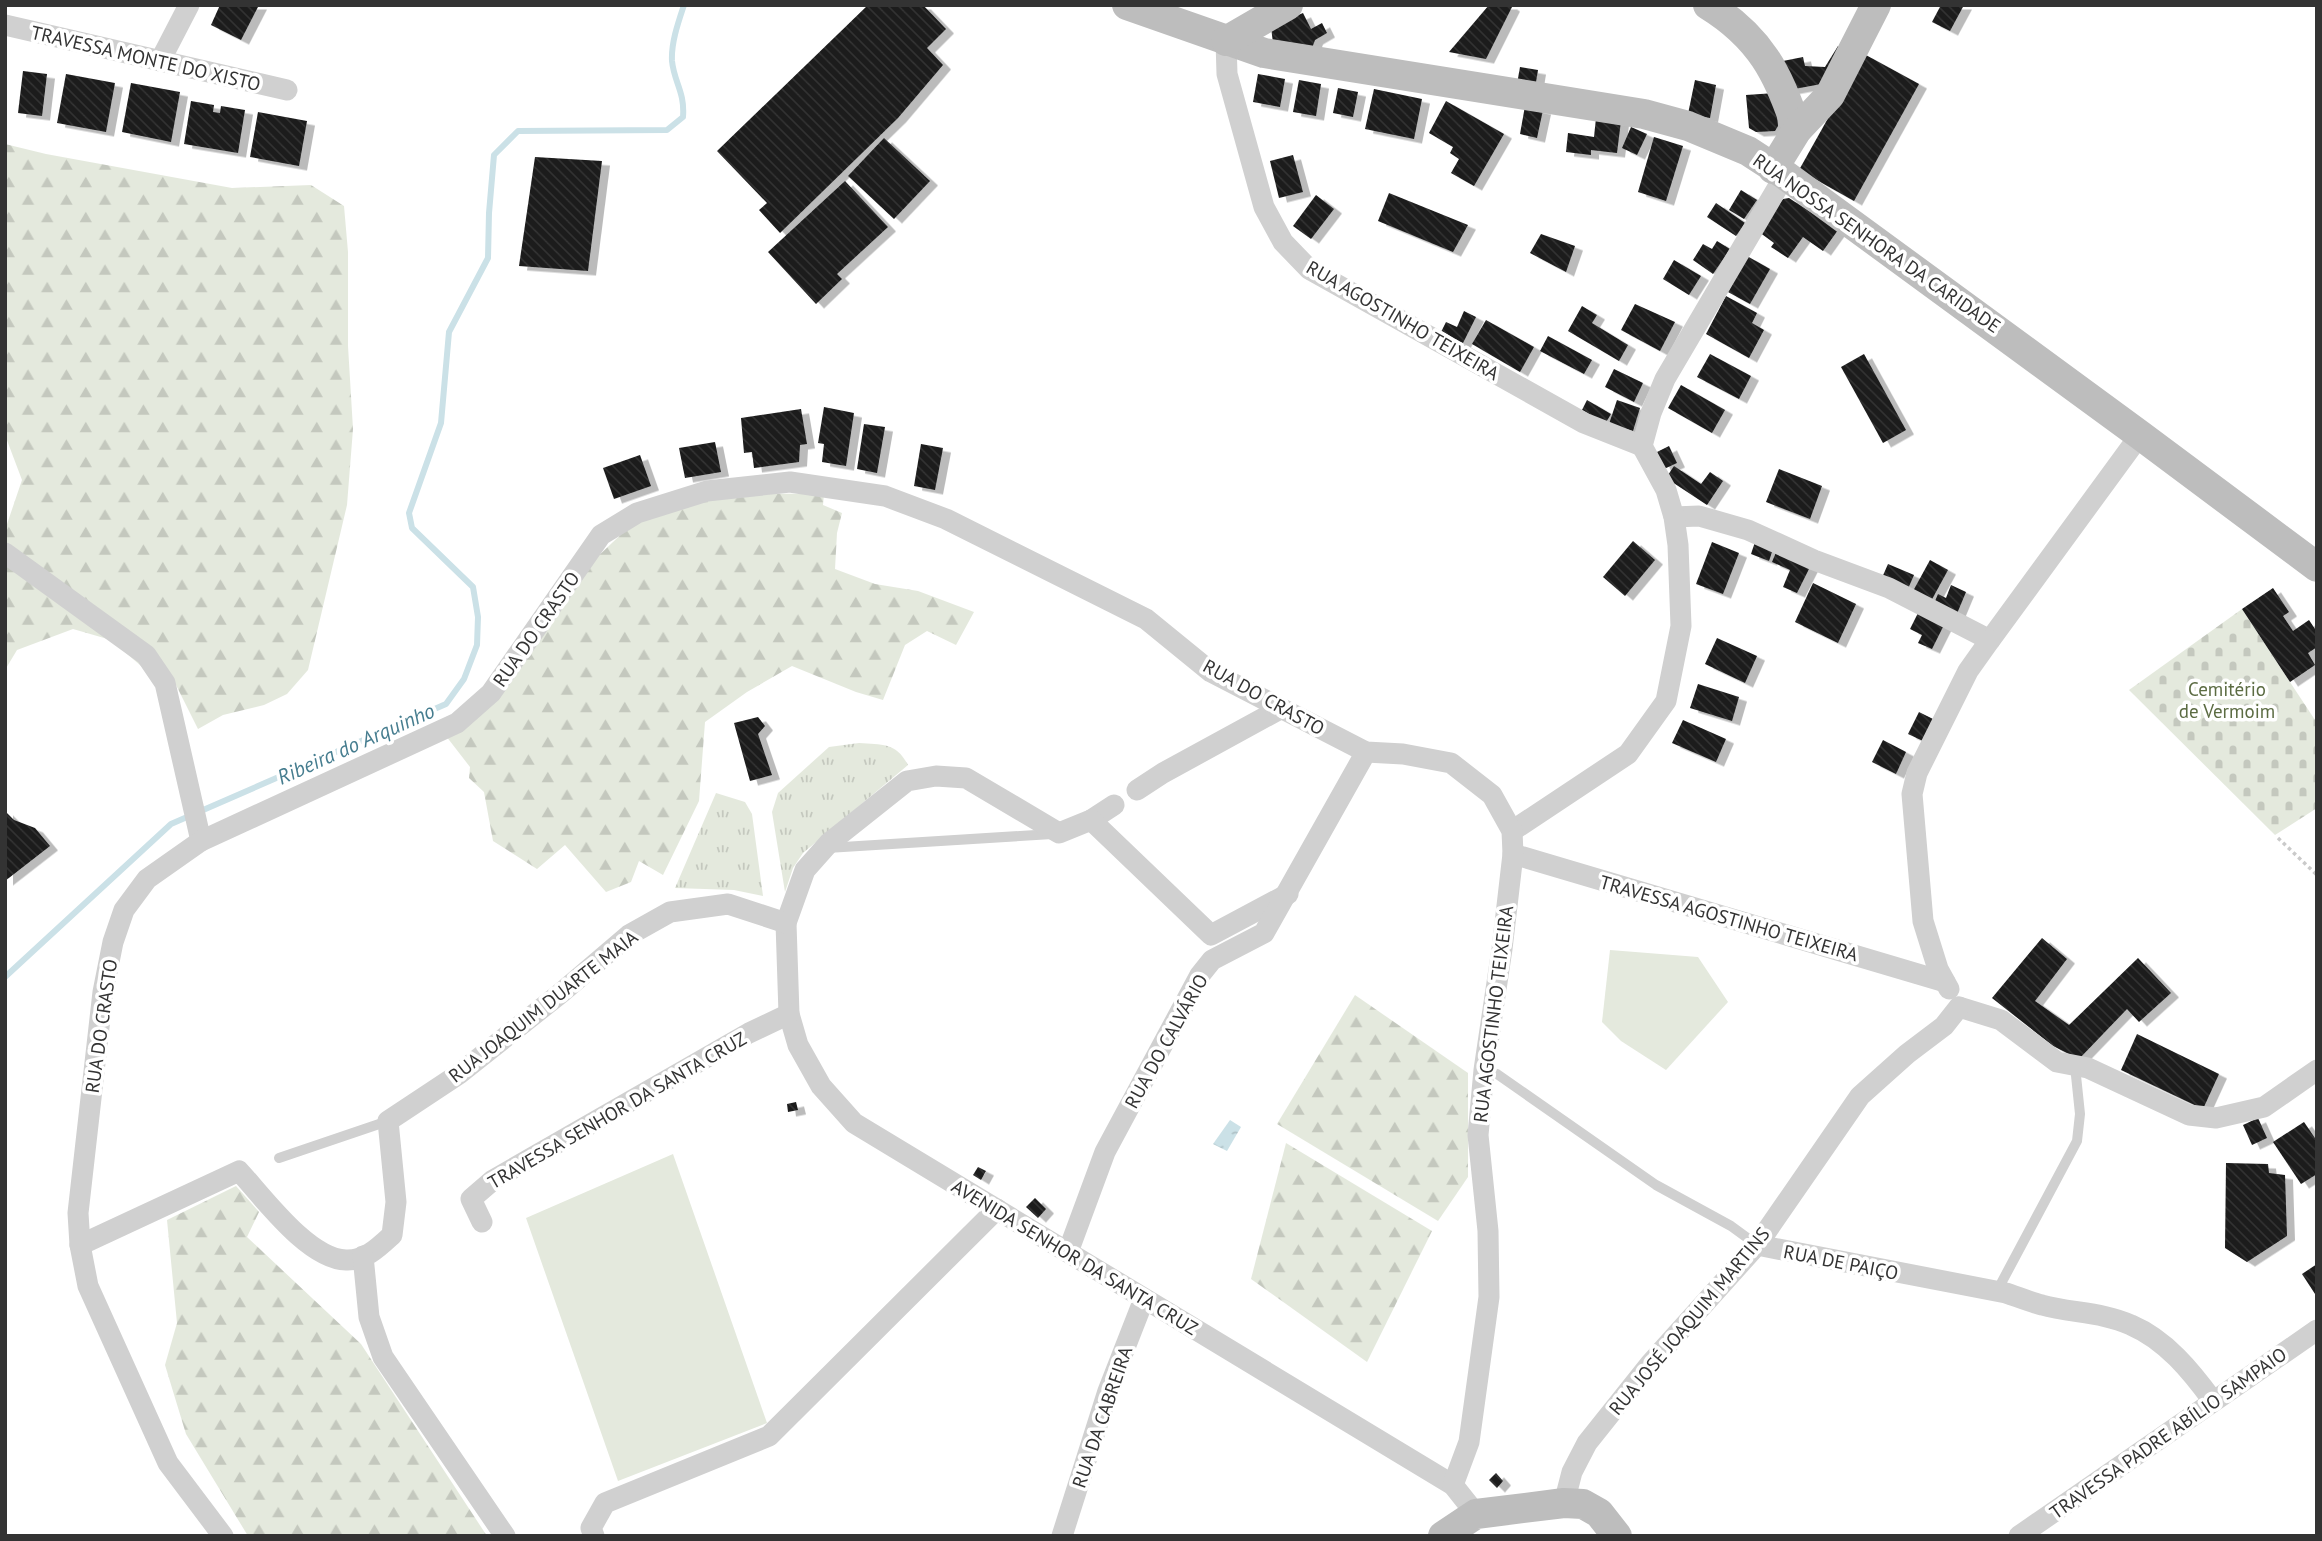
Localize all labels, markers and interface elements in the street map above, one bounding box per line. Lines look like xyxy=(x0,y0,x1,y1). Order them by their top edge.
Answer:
street label: TRAVESSA MONTE DO XISTO xyxy=(29,20,263,96)
street label: RUA NOSSA SENHORA DA CARIDADE xyxy=(1749,148,2005,338)
street label: RUA AGOSTINHO TEIXEIRA xyxy=(1302,255,1504,385)
street label: RUA DO CRASTO xyxy=(487,567,585,691)
street label: RUA DO CRASTO xyxy=(1199,654,1329,740)
park label: Cemitério de Vermoim xyxy=(2179,677,2275,723)
water label: Ribeira do Arquinho xyxy=(273,697,439,790)
street label: TRAVESSA AGOSTINHO TEIXEIRA xyxy=(1597,870,1861,966)
street label: RUA AGOSTINHO TEIXEIRA xyxy=(1468,904,1518,1124)
street label: RUA JOAQUIM DUARTE MAIA xyxy=(444,925,642,1087)
street label: RUA DO CRASTO xyxy=(80,957,122,1095)
street label: RUA DO CALVÁRIO xyxy=(1119,970,1213,1112)
street label: TRAVESSA SENHOR DA SANTA CRUZ xyxy=(484,1026,750,1194)
street label: AVENIDA SENHOR DA SANTA CRUZ xyxy=(948,1174,1202,1340)
street label: RUA JOSÉ JOAQUIM MARTINS xyxy=(1603,1222,1775,1420)
street label: RUA DE PAIÇO xyxy=(1782,1239,1900,1285)
street label: TRAVESSA PADRE ABÍLIO SAMPAIO xyxy=(2045,1342,2291,1524)
street label: RUA DA CABREIRA xyxy=(1067,1343,1137,1491)

